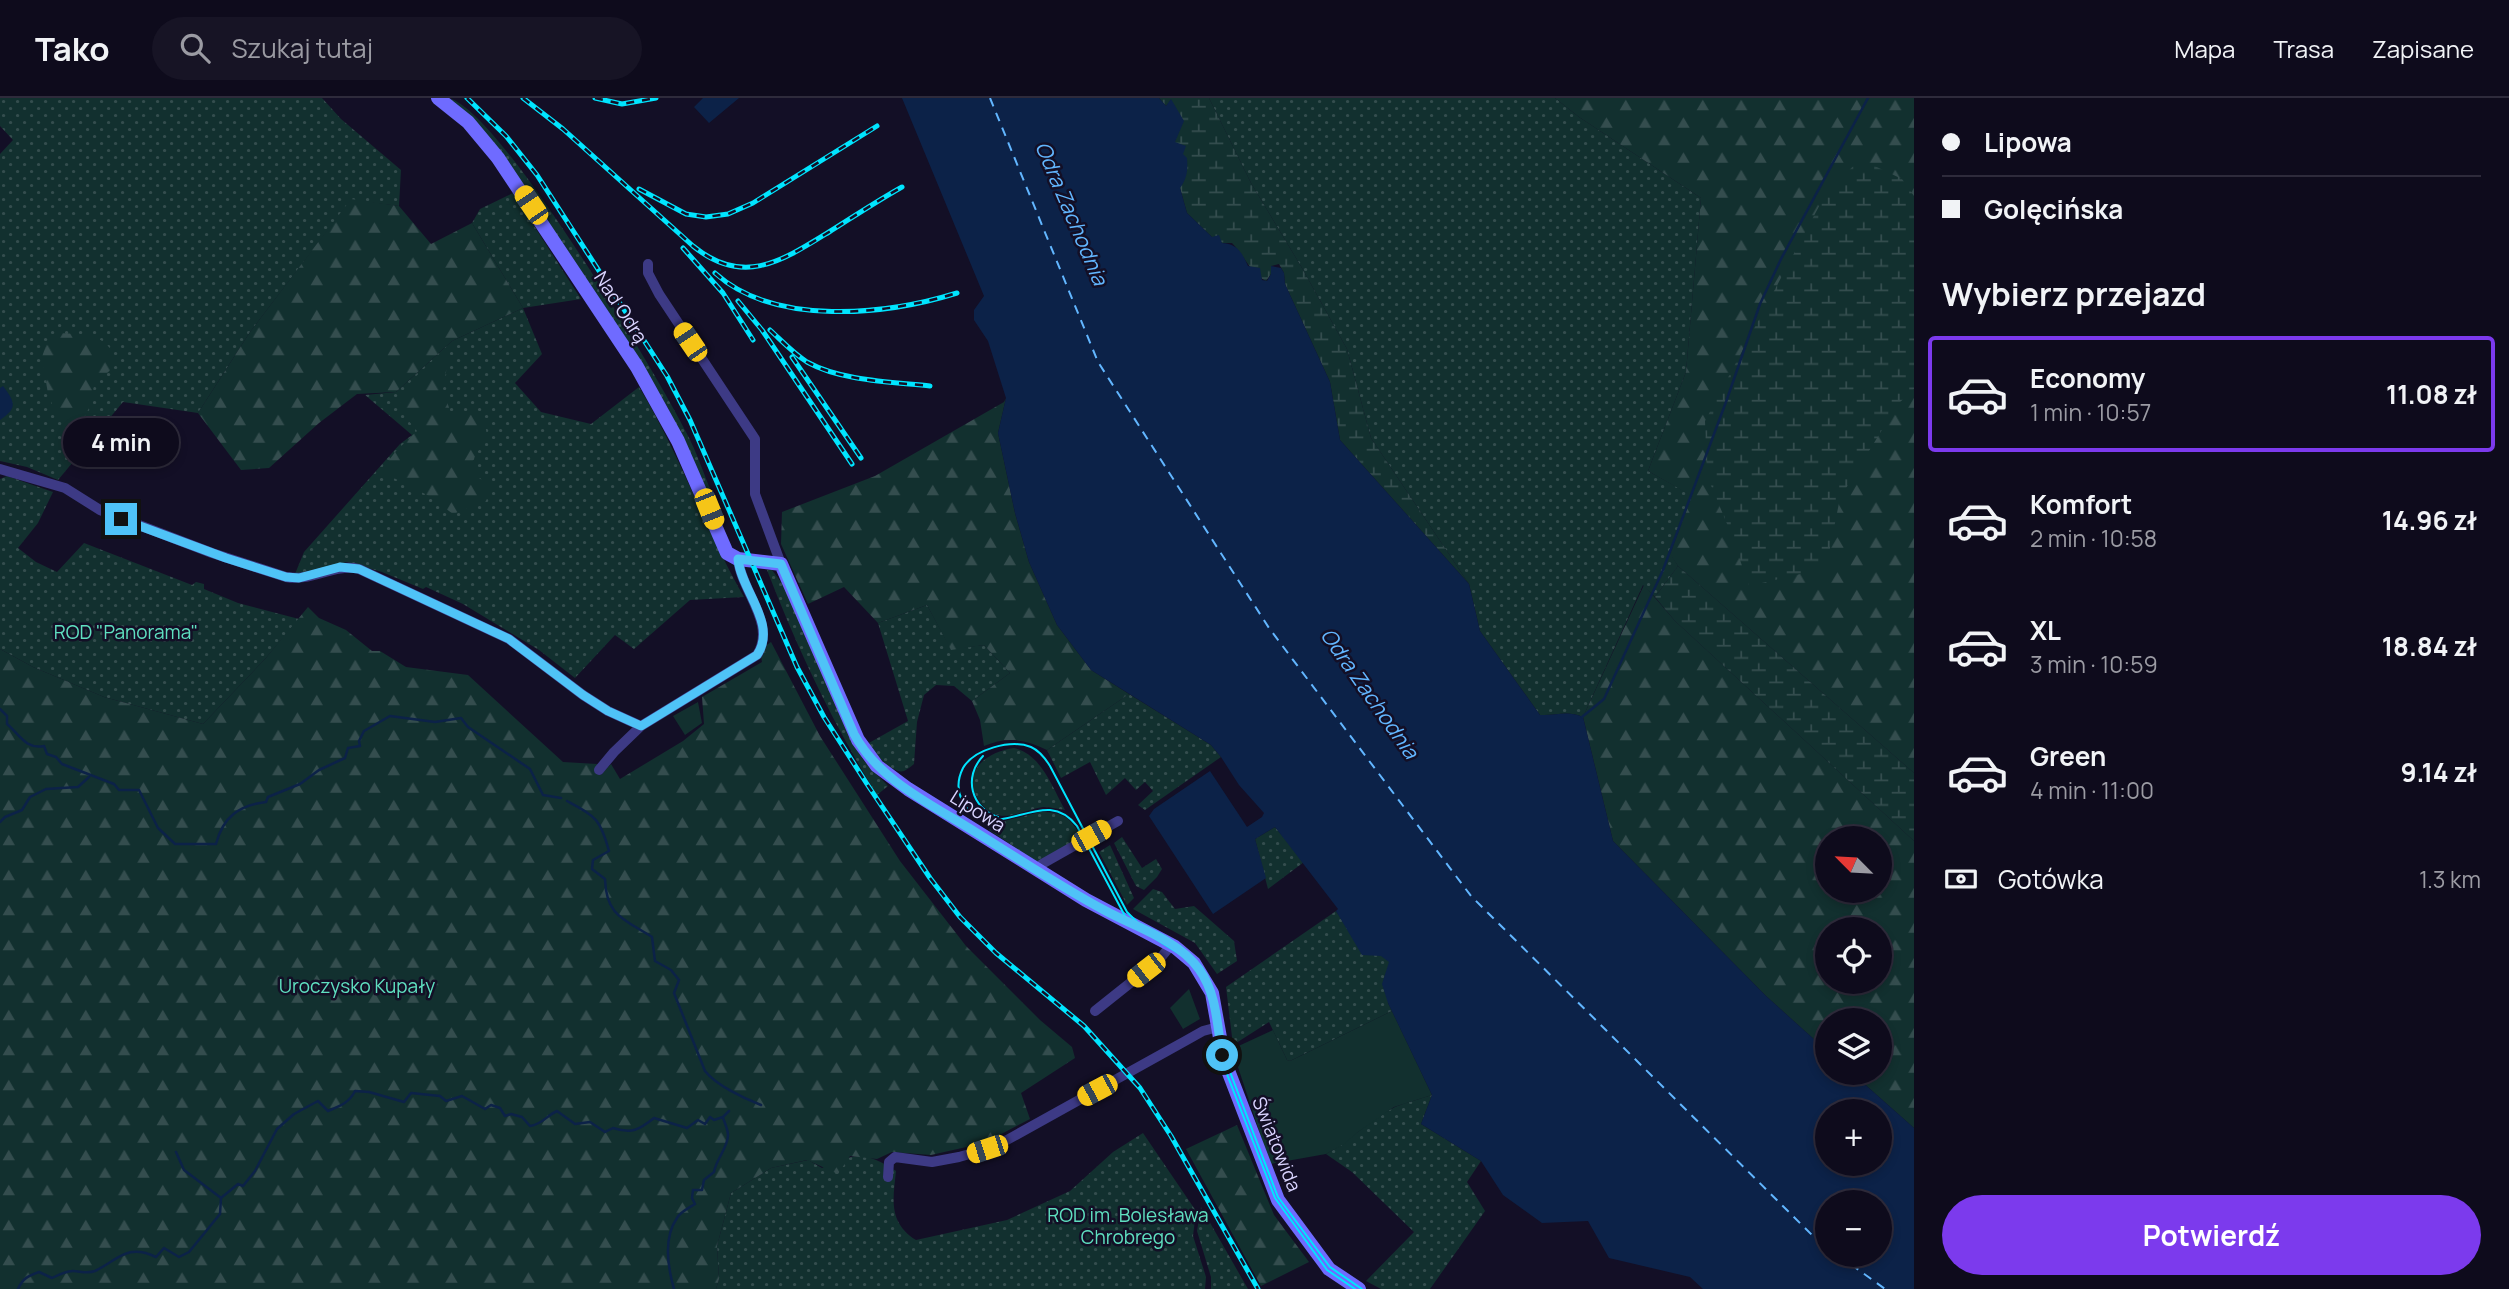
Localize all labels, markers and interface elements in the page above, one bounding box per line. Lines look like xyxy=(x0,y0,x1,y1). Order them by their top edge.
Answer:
search box xyxy=(152,17,642,80)
text: Tako xyxy=(35,26,110,71)
icon: search xyxy=(176,29,214,67)
text: Szukaj tutaj xyxy=(232,30,373,66)
text: Mapa xyxy=(2174,32,2235,65)
text: Trasa xyxy=(2273,32,2334,65)
text: Zapisane xyxy=(2372,32,2474,65)
text: Lipowa xyxy=(1984,124,2072,160)
water label: Odra Zachodnia xyxy=(1029,137,1115,290)
car xyxy=(511,182,552,228)
text: Golęcińska xyxy=(1984,191,2123,227)
street label: Nad Odrą xyxy=(588,266,654,348)
text: Wybierz przejazd xyxy=(1942,272,2206,316)
car xyxy=(670,319,711,365)
text: Economy xyxy=(2030,360,2145,396)
icon: car xyxy=(1946,363,2009,426)
text: 11.08 zł xyxy=(2386,376,2477,412)
text: 1 min · 10:57 xyxy=(2030,396,2151,428)
callout: 4 min xyxy=(63,418,179,466)
text: 4 min xyxy=(91,426,151,458)
car xyxy=(692,486,727,532)
text: Komfort xyxy=(2030,486,2132,522)
icon: car xyxy=(1946,489,2009,552)
text: 14.96 zł xyxy=(2382,502,2477,538)
route end xyxy=(105,503,137,535)
text: 2 min · 10:58 xyxy=(2030,522,2157,554)
text: XL xyxy=(2030,612,2061,648)
icon: car xyxy=(1946,615,2009,678)
park label: ROD "Panorama" xyxy=(54,619,198,645)
water label: Odra Zachodnia xyxy=(1315,622,1426,765)
text: 18.84 zł xyxy=(2382,628,2477,664)
text: 3 min · 10:59 xyxy=(2030,648,2158,680)
text: Green xyxy=(2030,738,2106,774)
icon: car xyxy=(1946,741,2009,804)
text: 9.14 zł xyxy=(2401,754,2477,790)
text: 4 min · 11:00 xyxy=(2030,774,2154,806)
street label: Lipowa xyxy=(945,784,1011,838)
car xyxy=(1068,817,1115,855)
north arrow xyxy=(1815,826,1892,903)
map controls xyxy=(1815,826,1892,1267)
icon: cash xyxy=(1942,860,1980,898)
text: Gotówka xyxy=(1998,861,2104,897)
text: 1.3 km xyxy=(2419,863,2481,895)
button: locate xyxy=(1815,917,1892,994)
car xyxy=(1123,949,1170,991)
park label: Uroczysko Kupały xyxy=(279,973,435,999)
button: layers xyxy=(1815,1008,1892,1085)
route start xyxy=(1206,1039,1238,1071)
car xyxy=(1074,1071,1121,1109)
street label: Światowida xyxy=(1246,1093,1308,1195)
button: + xyxy=(1815,1099,1892,1176)
car xyxy=(964,1133,1011,1165)
button: − xyxy=(1815,1190,1892,1267)
button: Potwierdź xyxy=(1942,1195,2481,1275)
park label: ROD im. Bolesława Chrobrego xyxy=(1047,1202,1209,1250)

